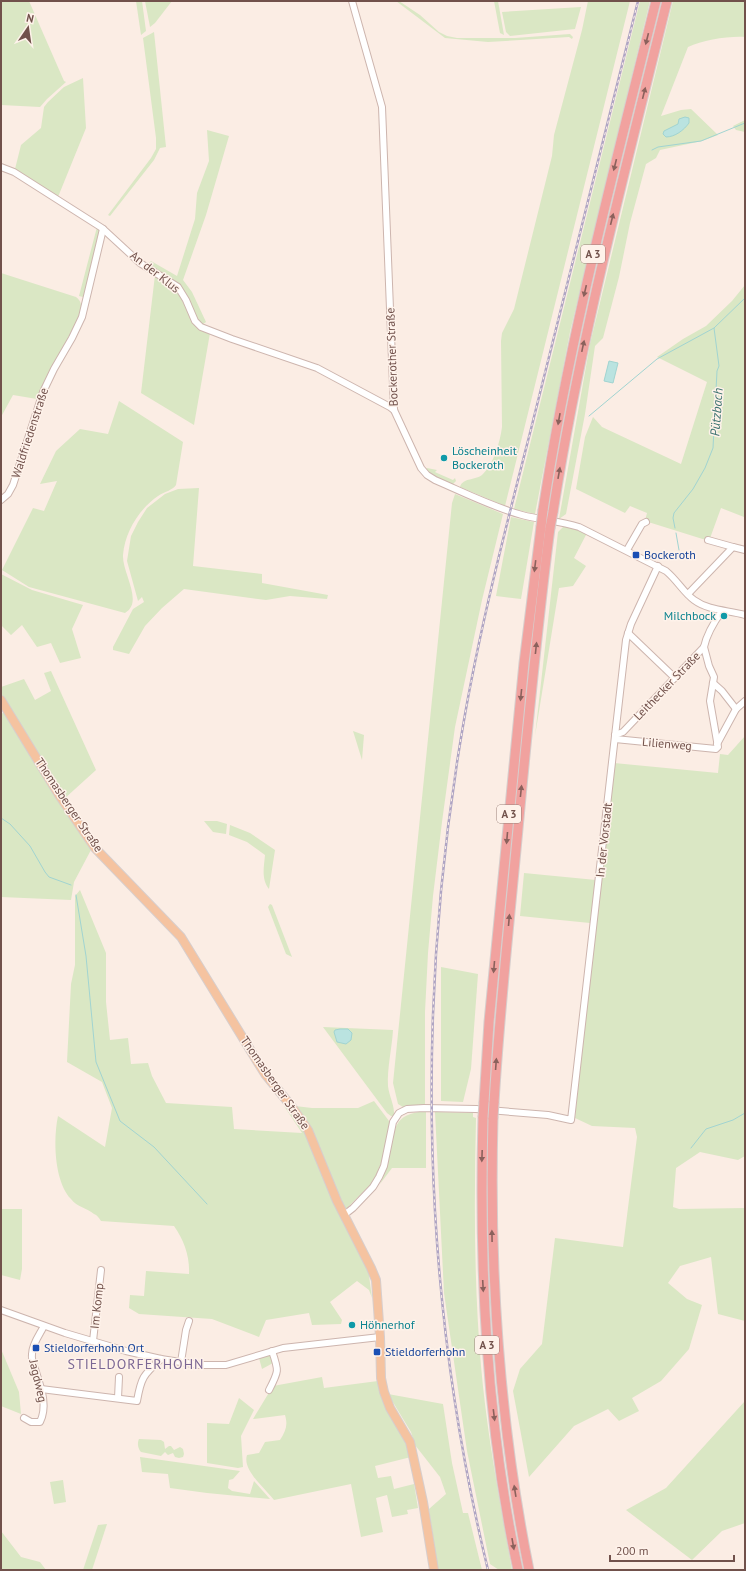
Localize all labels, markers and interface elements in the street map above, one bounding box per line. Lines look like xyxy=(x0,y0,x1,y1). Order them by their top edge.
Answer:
north arrow xyxy=(8,8,48,48)
text: N xyxy=(25,11,35,26)
one-way arrow xyxy=(643,33,649,45)
one-way arrow xyxy=(641,87,647,99)
one-way arrow xyxy=(612,159,618,171)
one-way arrow xyxy=(610,213,616,225)
road number: A 3 xyxy=(581,245,605,263)
street label: An der Klus xyxy=(127,248,183,296)
one-way arrow xyxy=(581,285,587,298)
street label: Bockerother Straße xyxy=(382,307,401,407)
one-way arrow xyxy=(581,339,587,352)
street label: Waldfriedenstraße xyxy=(8,386,51,480)
water label: Pützbach xyxy=(706,387,727,437)
one-way arrow xyxy=(555,413,561,425)
place label: Löscheinheit Bockeroth xyxy=(452,443,517,472)
marker: Löscheinheit Bockeroth xyxy=(439,453,449,463)
one-way arrow xyxy=(556,467,562,479)
place label: Bockeroth xyxy=(644,547,696,562)
marker: Bockeroth xyxy=(631,550,641,560)
one-way arrow xyxy=(532,560,538,572)
place label: Milchbock xyxy=(664,608,716,623)
marker: Milchbock xyxy=(719,611,729,621)
one-way arrow xyxy=(532,642,539,654)
street label: Leithecker Straße xyxy=(630,648,703,723)
one-way arrow xyxy=(517,689,524,701)
street label: Lilienweg xyxy=(642,734,693,753)
street label: Thomasberger Straße xyxy=(32,755,107,855)
one-way arrow xyxy=(518,785,525,797)
street label: In der Vorstadt xyxy=(592,802,615,878)
road number: A 3 xyxy=(497,805,521,823)
one-way arrow xyxy=(503,832,510,844)
one-way arrow xyxy=(506,914,512,927)
one-way arrow xyxy=(491,961,498,974)
street label: Thomasberger Straße xyxy=(238,1033,313,1132)
one-way arrow xyxy=(493,1058,500,1070)
one-way arrow xyxy=(479,1150,485,1163)
one-way arrow xyxy=(489,1229,495,1242)
one-way arrow xyxy=(480,1280,487,1292)
street label: Im Komp xyxy=(87,1282,106,1330)
place label: Höhnerhof xyxy=(360,1317,416,1332)
marker: Höhnerhof xyxy=(347,1320,357,1330)
road number: A 3 xyxy=(475,1336,499,1354)
place label: Stieldorferhohn Ort xyxy=(44,1340,144,1355)
marker: Stieldorferhohn Ort xyxy=(31,1343,41,1353)
place label: Stieldorferhohn xyxy=(385,1344,465,1359)
marker: Stieldorferhohn xyxy=(372,1347,382,1357)
district label: STIELDORFERHOHN xyxy=(68,1355,204,1373)
street label: Jagdweg xyxy=(26,1357,51,1404)
one-way arrow xyxy=(491,1409,497,1421)
one-way arrow xyxy=(512,1485,518,1497)
scale bar xyxy=(610,1537,734,1563)
one-way arrow xyxy=(511,1538,517,1550)
text: 200 m xyxy=(616,1543,649,1558)

